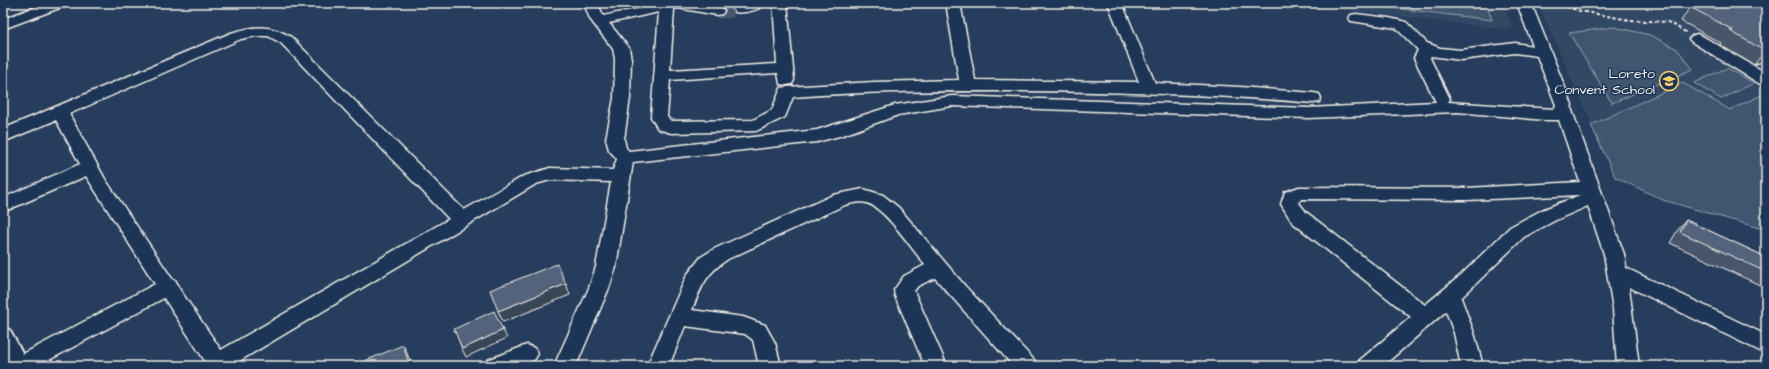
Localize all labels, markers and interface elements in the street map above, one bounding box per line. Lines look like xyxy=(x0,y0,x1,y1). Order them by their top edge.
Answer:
place label: Loreto Convent School xyxy=(1554,64,1655,100)
school or university icon: Loreto Convent School xyxy=(1658,70,1680,92)

